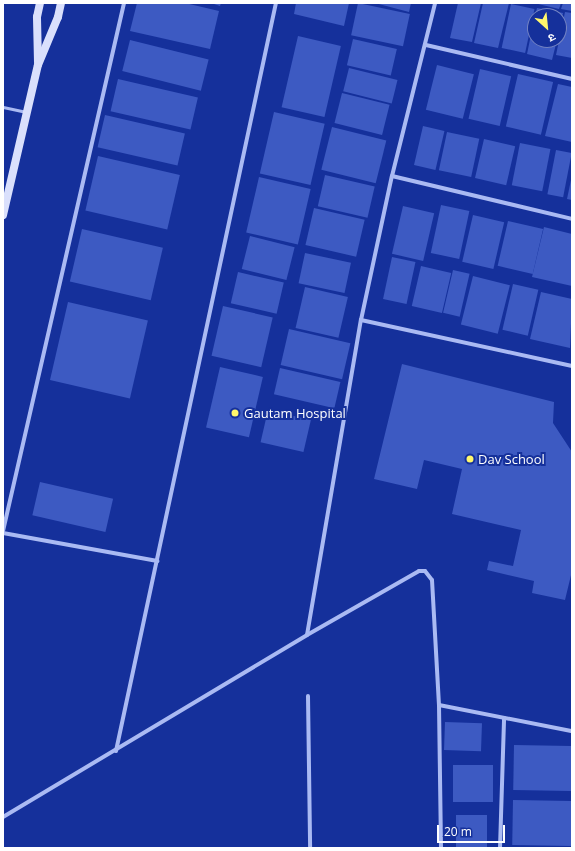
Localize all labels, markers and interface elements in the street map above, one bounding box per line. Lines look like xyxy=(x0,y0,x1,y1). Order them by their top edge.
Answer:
north arrow xyxy=(527,8,567,48)
text: उ xyxy=(546,30,558,46)
place label: Gautam Hospital xyxy=(244,405,346,421)
marker: Gautam Hospital xyxy=(229,407,241,419)
place label: Dav School xyxy=(478,451,545,467)
marker: Dav School xyxy=(465,454,475,464)
scale bar xyxy=(439,817,507,843)
text: 20 m xyxy=(444,823,472,840)

